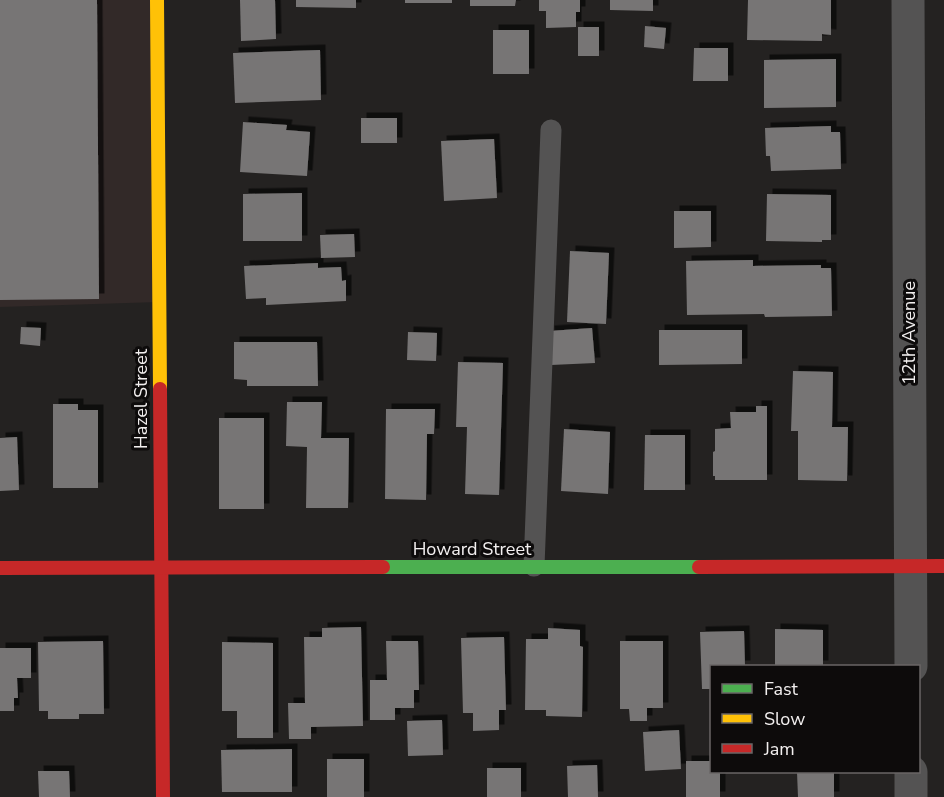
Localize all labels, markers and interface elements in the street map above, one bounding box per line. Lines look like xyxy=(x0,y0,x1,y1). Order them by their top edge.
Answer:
street label: 12th Avenue xyxy=(897,281,921,385)
street label: Hazel Street xyxy=(129,348,153,449)
street label: Howard Street xyxy=(413,537,532,561)
legend xyxy=(710,665,920,773)
text: Fast xyxy=(764,677,799,701)
text: Slow xyxy=(764,707,805,731)
text: Jam xyxy=(763,737,795,761)

